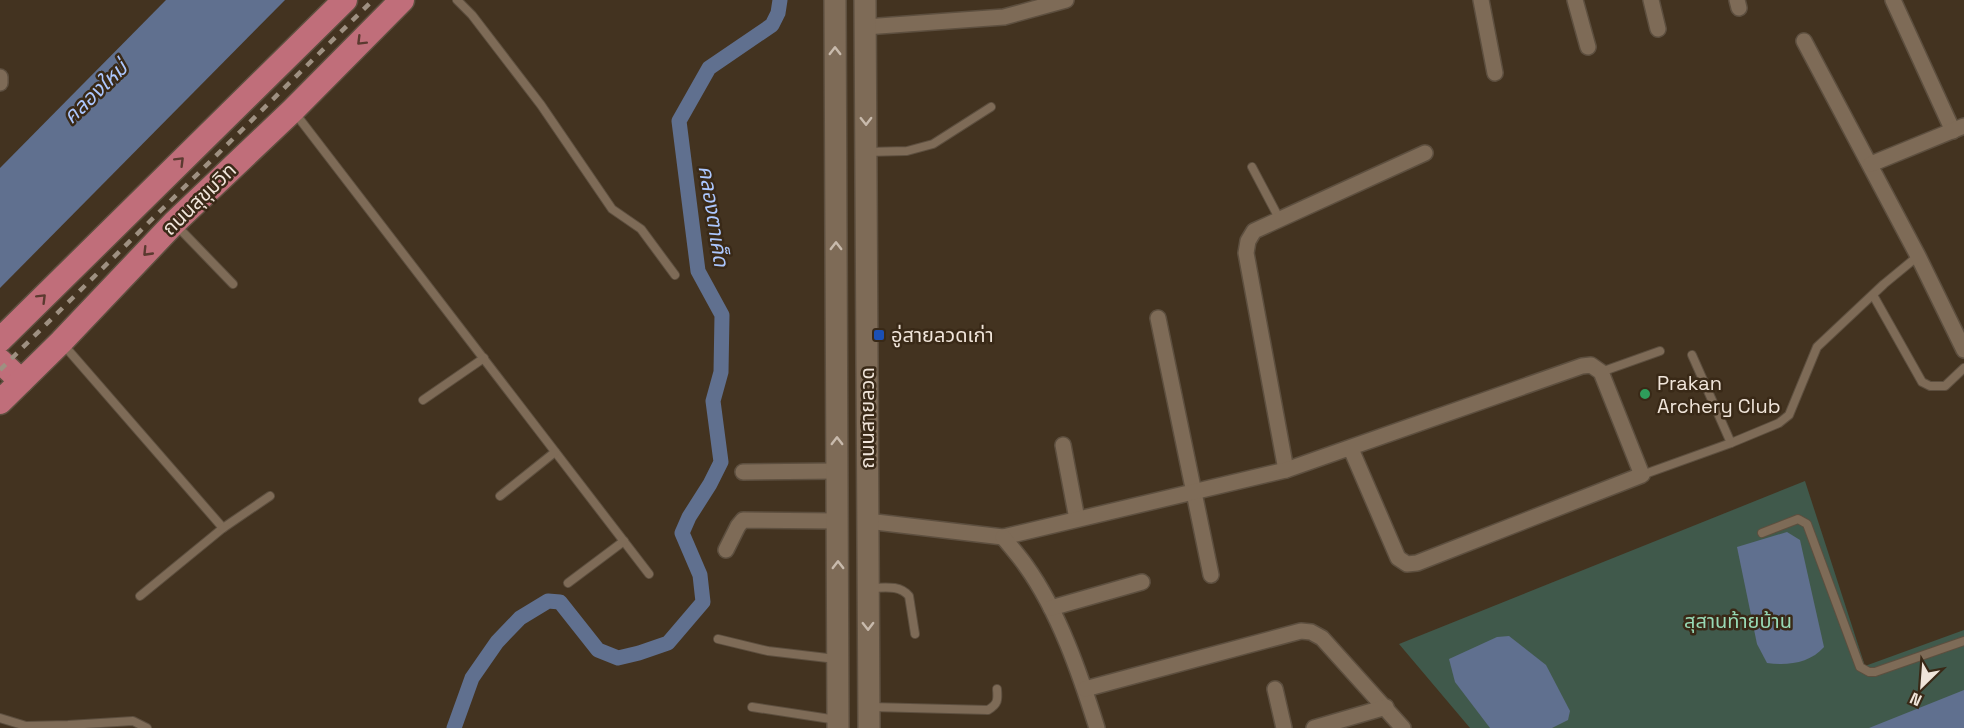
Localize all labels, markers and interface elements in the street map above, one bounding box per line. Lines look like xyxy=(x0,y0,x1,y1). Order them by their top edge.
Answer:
one-way arrow xyxy=(357,34,368,45)
one-way arrow xyxy=(829,47,841,56)
water label: คลองใหม่ xyxy=(57,52,135,129)
one-way arrow xyxy=(860,117,872,126)
street label: ถนนสุขุมวิท xyxy=(156,157,242,241)
one-way arrow xyxy=(173,158,184,169)
water label: คลองตาเค็ด xyxy=(693,164,735,269)
one-way arrow xyxy=(830,242,842,251)
one-way arrow xyxy=(143,244,154,255)
one-way arrow xyxy=(34,295,45,306)
place label: อู่สายลวดเก่า xyxy=(891,322,994,348)
marker: อู่สายลวดเก่า xyxy=(872,328,886,342)
street label: ถนนสายลวด xyxy=(854,367,880,469)
place label: Prakan Archery Club xyxy=(1657,370,1781,419)
marker: Prakan Archery Club xyxy=(1638,387,1652,401)
one-way arrow xyxy=(831,437,843,446)
one-way arrow xyxy=(832,560,844,569)
park label: สุสานท้ายบ้าน xyxy=(1684,608,1792,634)
one-way arrow xyxy=(862,622,874,631)
north arrow xyxy=(1892,656,1952,716)
text: N xyxy=(1907,687,1925,711)

